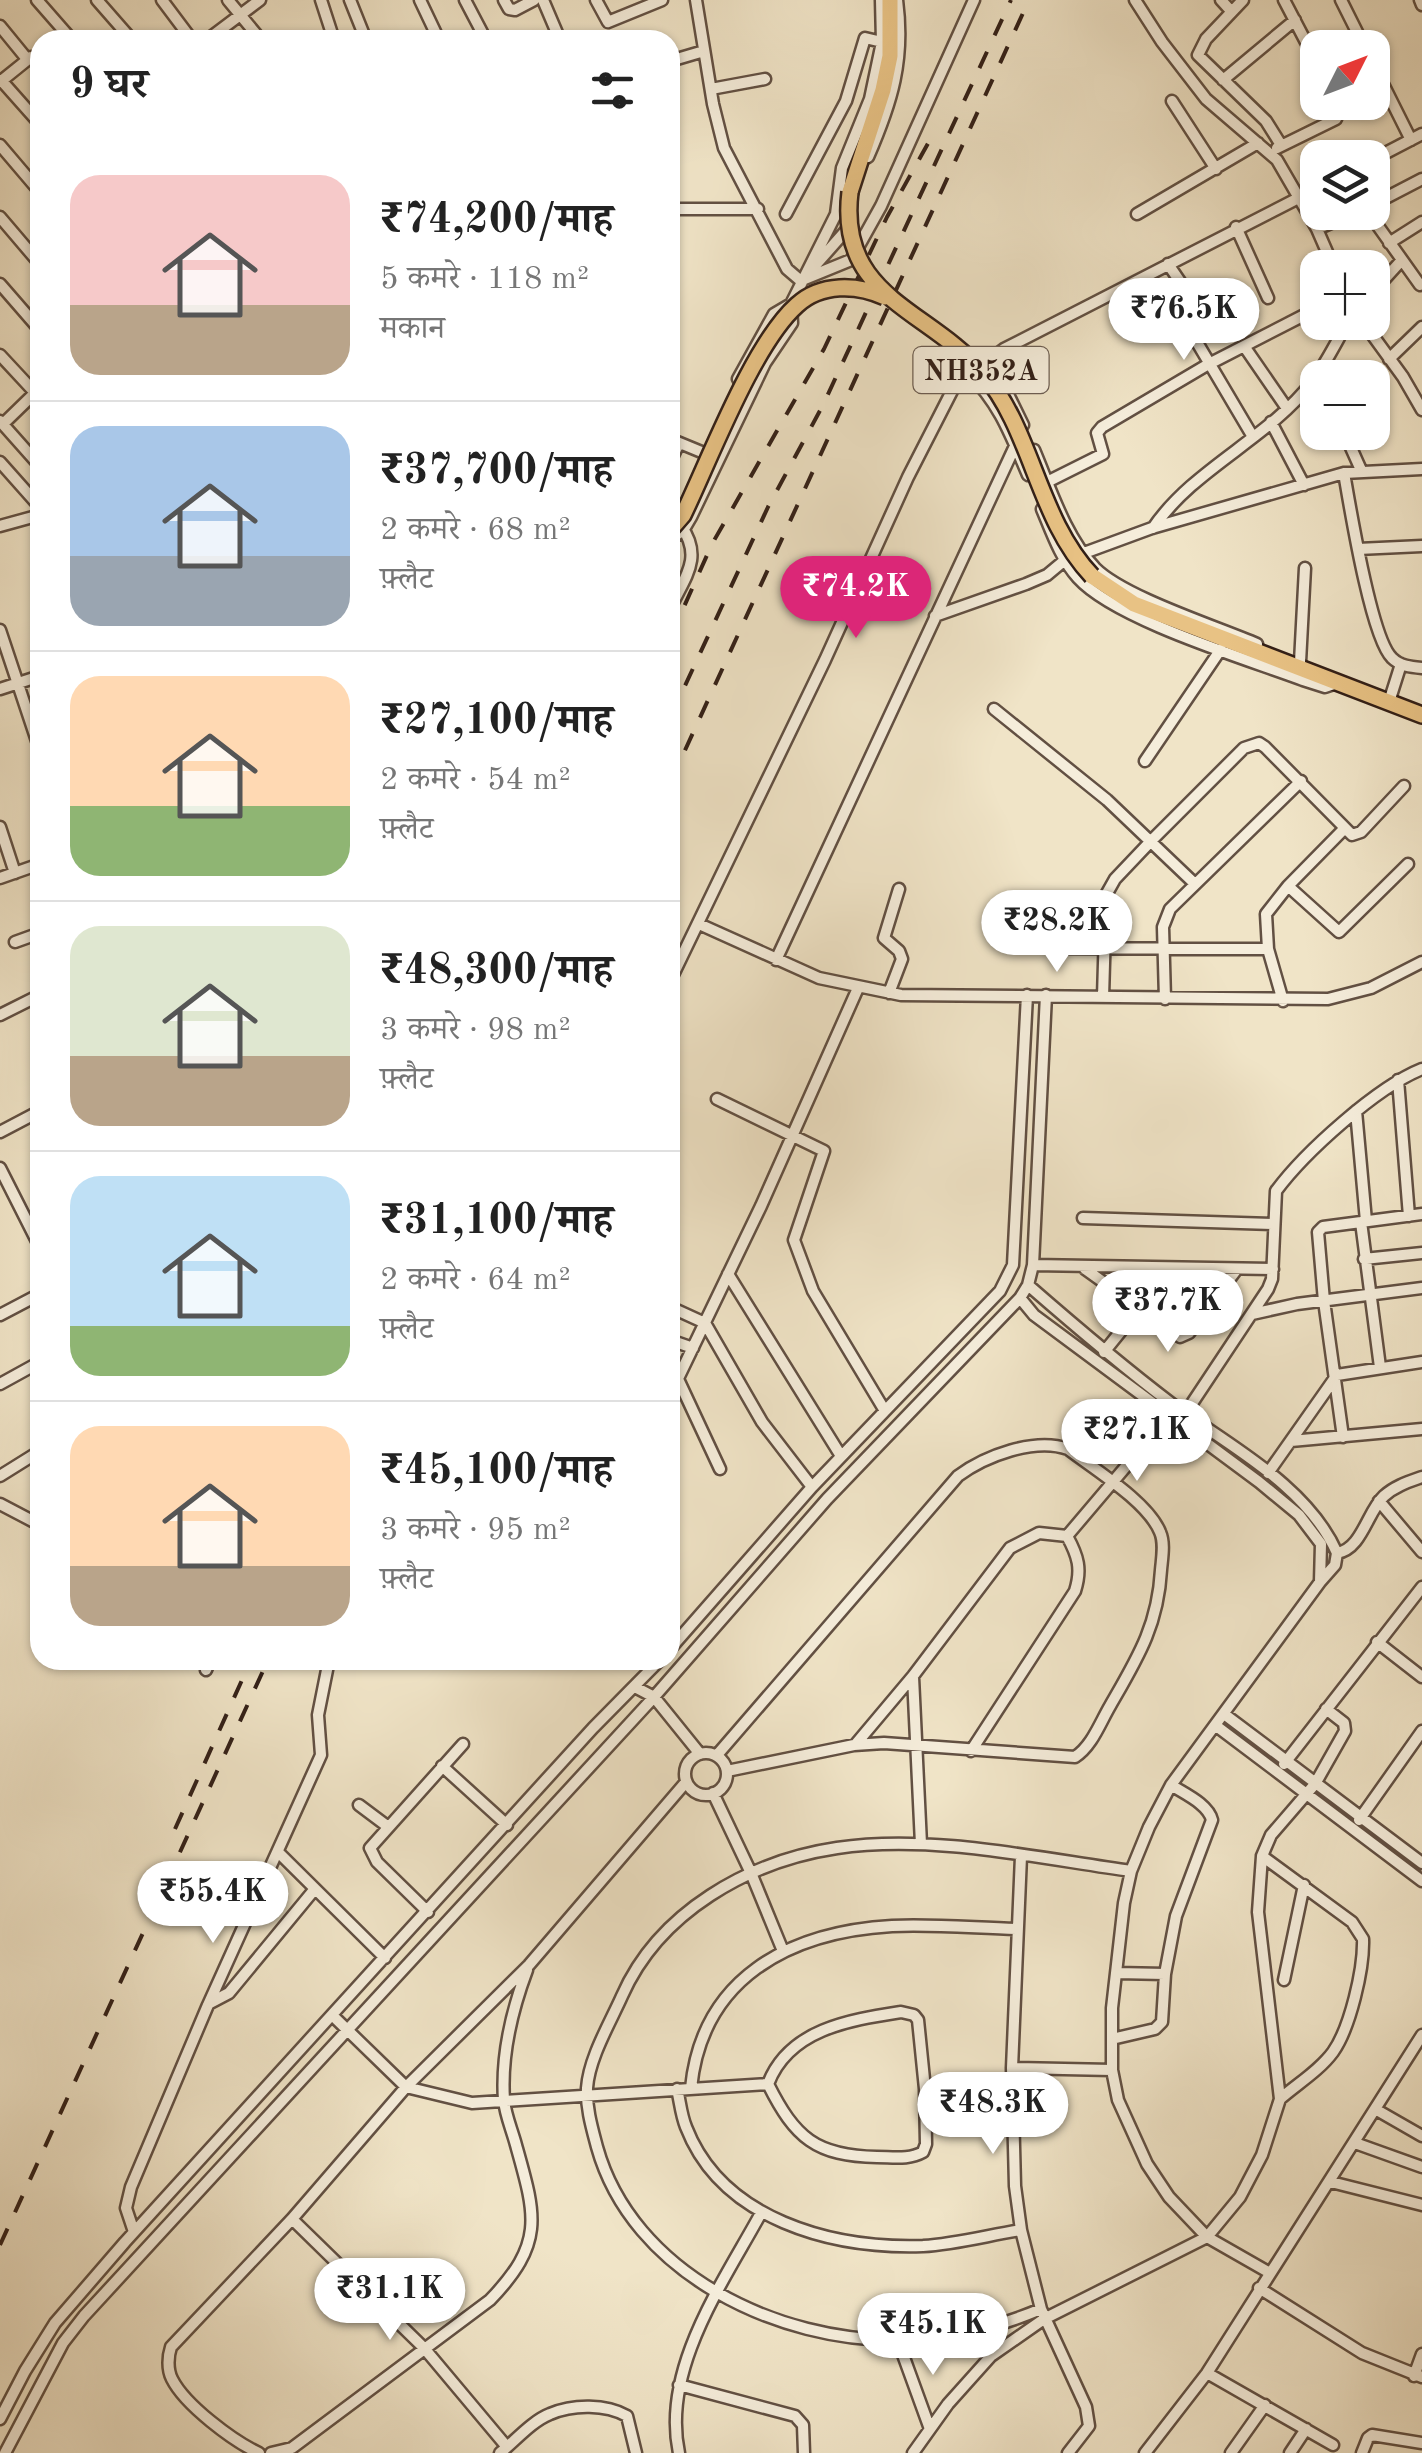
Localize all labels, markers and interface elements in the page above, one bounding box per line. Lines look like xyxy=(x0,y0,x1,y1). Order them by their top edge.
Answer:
north arrow xyxy=(1300,30,1390,120)
map controls xyxy=(1300,30,1390,450)
icon: filters xyxy=(585,63,640,118)
text: 9 घर xyxy=(70,65,148,107)
button: layers xyxy=(1300,140,1390,230)
text: ₹74,200/माह xyxy=(380,200,613,242)
icon: home xyxy=(150,215,270,335)
button: + xyxy=(1300,250,1390,340)
text: 5 कमरे · 118 m² xyxy=(380,264,589,296)
pin: ₹76.5K xyxy=(1103,278,1265,363)
text: ₹76.5K xyxy=(1130,294,1238,326)
text: मकान xyxy=(380,314,445,346)
road number: NH352A xyxy=(914,347,1048,393)
button: − xyxy=(1300,360,1390,450)
text: ₹37,700/माह xyxy=(380,451,613,493)
icon: home xyxy=(150,466,270,586)
text: 2 कमरे · 68 m² xyxy=(380,515,571,547)
pin: ₹74.2K xyxy=(775,556,937,641)
text: फ़्लैट xyxy=(380,565,433,597)
text: ₹74.2K xyxy=(802,572,910,604)
text: ₹27,100/माह xyxy=(380,701,613,743)
icon: home xyxy=(150,716,270,836)
text: 2 कमरे · 54 m² xyxy=(380,765,571,797)
text: फ़्लैट xyxy=(380,815,433,847)
pin: ₹28.2K xyxy=(976,890,1138,975)
text: ₹28.2K xyxy=(1003,906,1111,938)
text: ₹48,300/माह xyxy=(380,951,613,993)
icon: home xyxy=(150,966,270,1086)
text: 3 कमरे · 98 m² xyxy=(380,1015,571,1047)
text: फ़्लैट xyxy=(380,1065,433,1097)
text: ₹31,100/माह xyxy=(380,1201,613,1243)
icon: home xyxy=(150,1216,270,1336)
text: 2 कमरे · 64 m² xyxy=(380,1265,571,1297)
pin: ₹37.7K xyxy=(1087,1270,1249,1355)
text: ₹37.7K xyxy=(1114,1286,1222,1318)
text: फ़्लैट xyxy=(380,1315,433,1347)
pin: ₹27.1K xyxy=(1056,1399,1218,1484)
text: ₹27.1K xyxy=(1083,1415,1191,1447)
text: ₹45,100/माह xyxy=(380,1451,613,1493)
icon: home xyxy=(150,1466,270,1586)
text: 3 कमरे · 95 m² xyxy=(380,1515,571,1547)
text: फ़्लैट xyxy=(380,1565,433,1597)
pin: ₹55.4K xyxy=(132,1861,294,1946)
text: ₹55.4K xyxy=(159,1877,267,1909)
pin: ₹48.3K xyxy=(912,2072,1074,2157)
text: ₹48.3K xyxy=(939,2088,1047,2120)
pin: ₹31.1K xyxy=(309,2258,471,2343)
text: ₹31.1K xyxy=(336,2274,444,2306)
pin: ₹45.1K xyxy=(852,2293,1014,2378)
text: ₹45.1K xyxy=(879,2309,987,2341)

